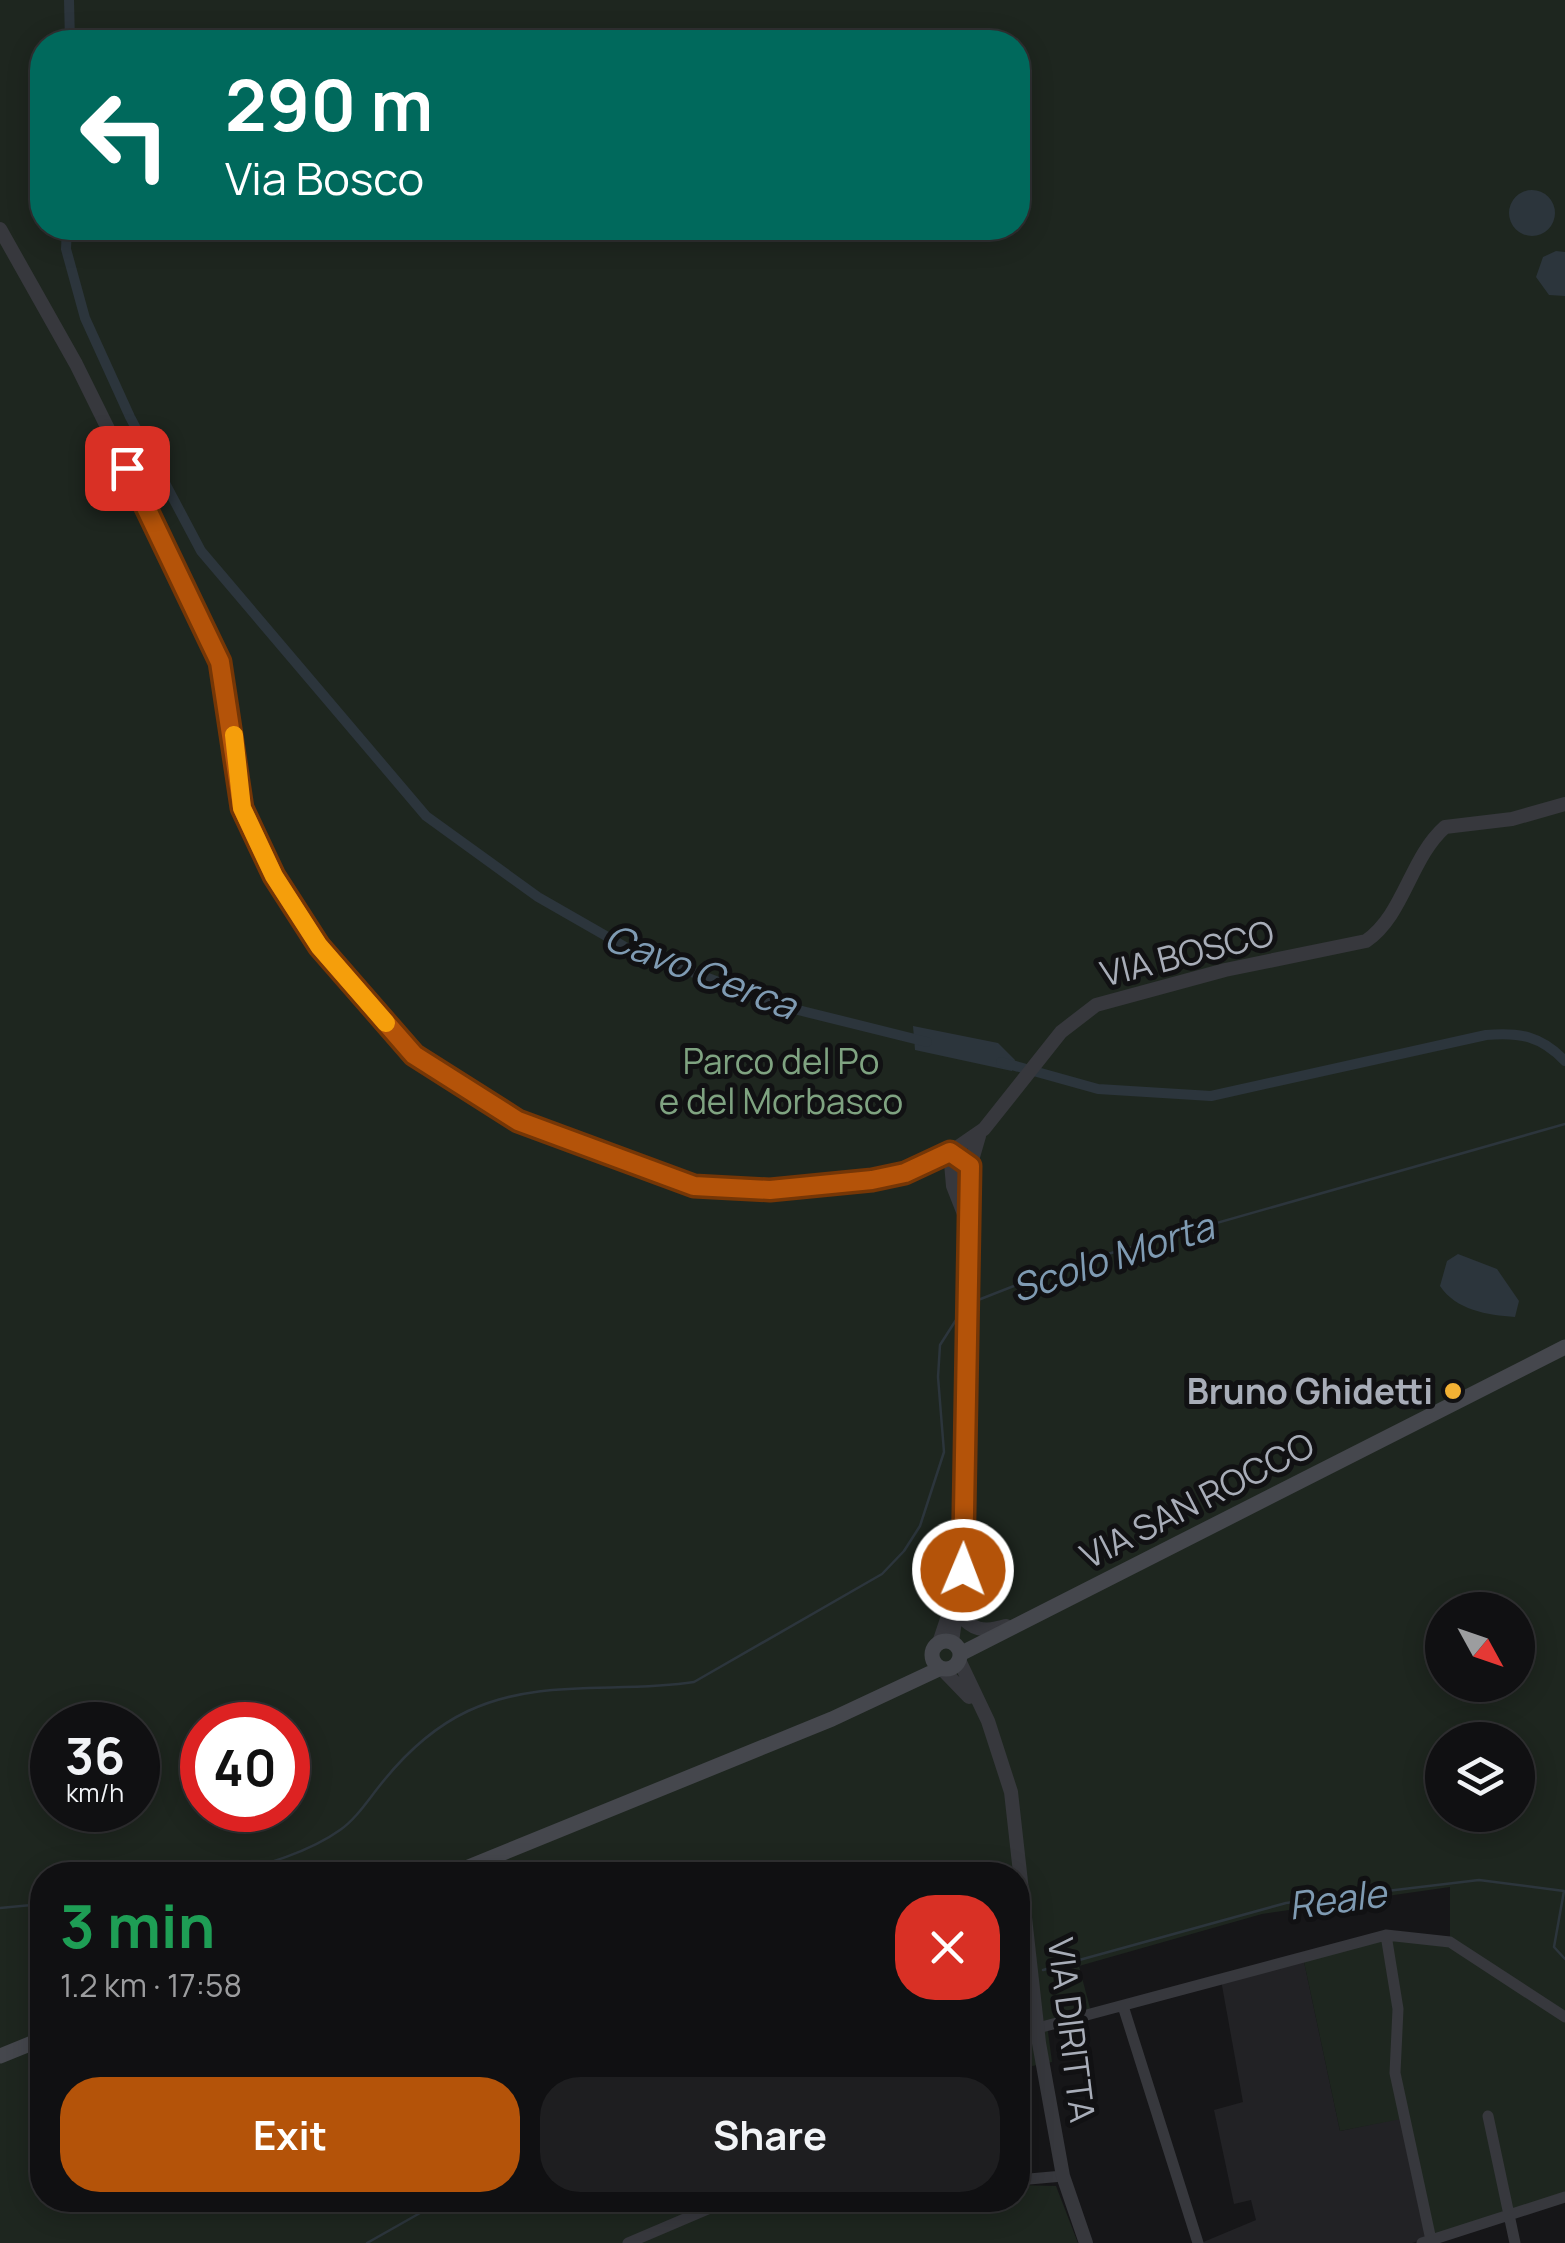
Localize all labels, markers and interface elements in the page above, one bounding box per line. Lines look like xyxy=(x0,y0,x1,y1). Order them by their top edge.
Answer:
text: 290 m xyxy=(225,56,433,152)
icon: left xyxy=(60,70,190,200)
text: Via Bosco xyxy=(225,147,424,209)
pin xyxy=(85,426,170,511)
icon: arrive xyxy=(100,441,155,496)
street label: VIA BOSCO xyxy=(1095,908,1279,998)
water label: Cavo Cerca xyxy=(598,910,806,1031)
park label: Parco del Po e del Morbasco xyxy=(659,1037,903,1125)
water label: Scolo Morta xyxy=(1004,1198,1222,1313)
place label: Bruno Ghidetti xyxy=(1187,1367,1433,1415)
marker: Bruno Ghidetti xyxy=(1442,1380,1464,1402)
street label: VIA SAN ROCCO xyxy=(1072,1421,1322,1579)
position arrow xyxy=(911,1518,1015,1622)
north arrow xyxy=(1425,1592,1535,1702)
map controls xyxy=(1425,1592,1535,1832)
speed limit sign: 40 xyxy=(180,1702,310,1832)
text: 36 xyxy=(65,1721,125,1789)
button: layers xyxy=(1425,1722,1535,1832)
text: km/h xyxy=(66,1775,124,1810)
water label: Reale xyxy=(1285,1865,1392,1931)
text: 3 min xyxy=(60,1884,215,1966)
button: close xyxy=(895,1895,1000,2000)
street label: VIA DIRITTA xyxy=(1037,1935,1107,2125)
text: 1.2 km · 17:58 xyxy=(60,1963,242,2007)
button: Exit xyxy=(60,2077,520,2192)
button: Share xyxy=(540,2077,1000,2192)

